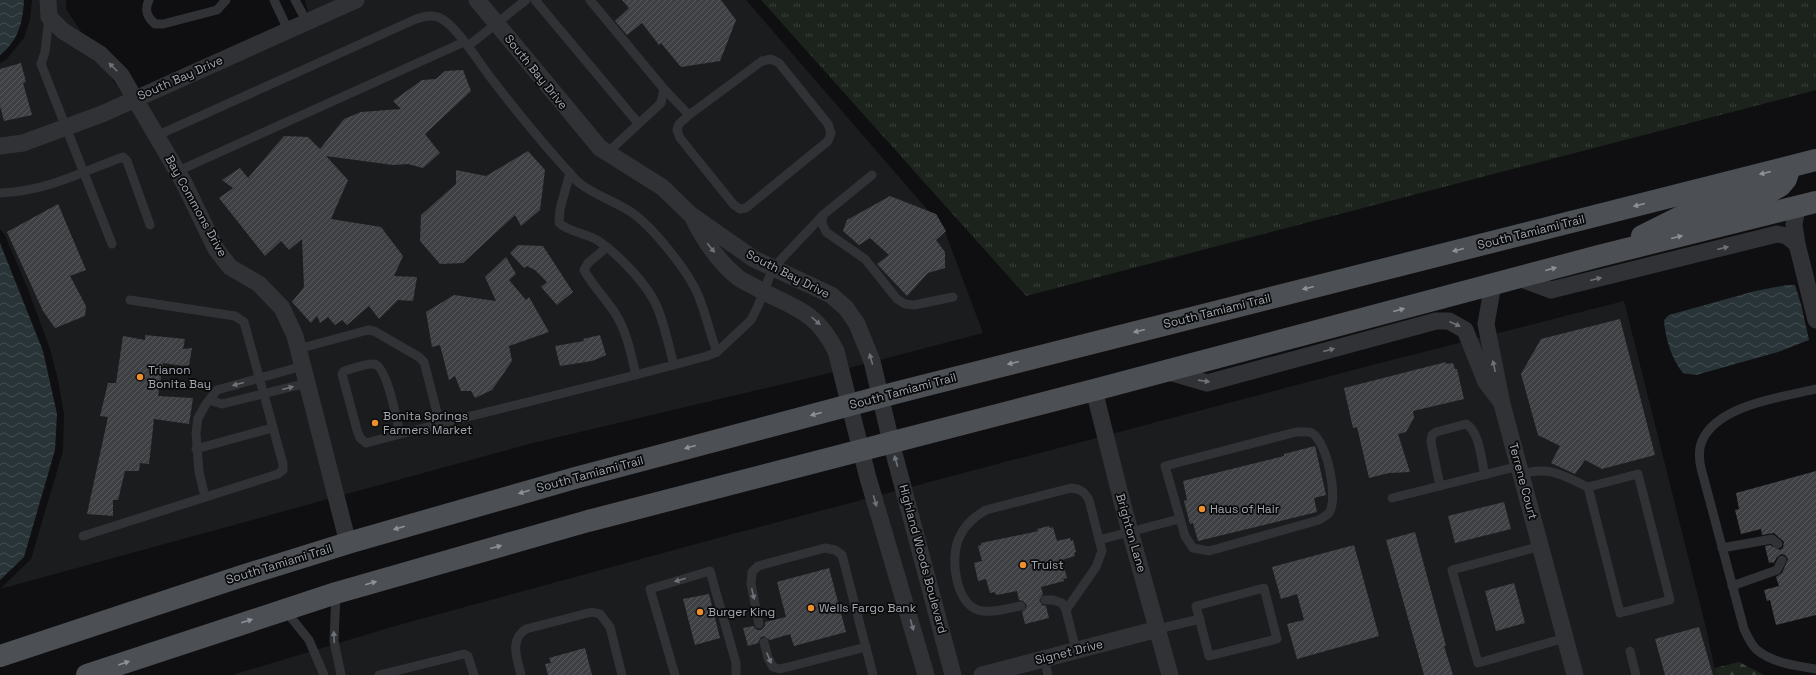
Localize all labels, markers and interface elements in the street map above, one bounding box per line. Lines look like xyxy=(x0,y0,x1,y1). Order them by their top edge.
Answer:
street label: South Bay Drive xyxy=(501,31,571,113)
street label: South Bay Drive xyxy=(135,52,225,104)
one-way arrow xyxy=(108,62,117,72)
street label: Bay Commons Drive xyxy=(161,152,231,260)
one-way arrow xyxy=(1758,170,1770,176)
one-way arrow xyxy=(1632,202,1645,208)
street label: South Tamiami Trail xyxy=(1476,211,1586,253)
one-way arrow xyxy=(1671,233,1683,239)
one-way arrow xyxy=(706,243,715,254)
one-way arrow xyxy=(1716,244,1729,250)
street label: South Bay Drive xyxy=(743,246,833,302)
one-way arrow xyxy=(1452,247,1464,253)
one-way arrow xyxy=(1545,266,1557,272)
one-way arrow xyxy=(1590,275,1602,281)
one-way arrow xyxy=(1301,285,1313,291)
street label: South Tamiami Trail xyxy=(1162,290,1272,332)
one-way arrow xyxy=(1393,307,1405,313)
one-way arrow xyxy=(811,317,821,326)
one-way arrow xyxy=(1449,321,1461,327)
one-way arrow xyxy=(1133,328,1145,334)
one-way arrow xyxy=(1324,347,1336,353)
one-way arrow xyxy=(868,353,874,365)
one-way arrow xyxy=(1007,360,1019,366)
one-way arrow xyxy=(1491,360,1497,372)
place label: Trianon Bonita Bay xyxy=(148,362,211,392)
street label: South Tamiami Trail xyxy=(848,369,958,413)
marker: Trianon Bonita Bay xyxy=(135,372,145,382)
one-way arrow xyxy=(1198,378,1210,384)
one-way arrow xyxy=(232,381,244,387)
one-way arrow xyxy=(282,385,294,391)
place label: Bonita Springs Farmers Market xyxy=(383,408,472,438)
one-way arrow xyxy=(809,412,822,418)
marker: Bonita Springs Farmers Market xyxy=(370,418,380,428)
street label: Terrene Court xyxy=(1505,441,1541,521)
one-way arrow xyxy=(684,445,696,451)
street label: South Tamiami Trail xyxy=(535,452,645,496)
one-way arrow xyxy=(893,455,899,467)
street label: Highland Woods Boulevard xyxy=(895,483,951,635)
one-way arrow xyxy=(518,489,530,495)
street label: Brighton Lane xyxy=(1112,492,1150,574)
one-way arrow xyxy=(872,495,878,507)
place label: Haus of Hair xyxy=(1210,501,1280,517)
marker: Haus of Hair xyxy=(1197,504,1207,514)
one-way arrow xyxy=(393,525,405,531)
street label: South Tamiami Trail xyxy=(224,540,334,588)
one-way arrow xyxy=(490,544,502,550)
place label: Truist xyxy=(1031,557,1064,573)
marker: Truist xyxy=(1018,560,1028,570)
one-way arrow xyxy=(674,577,686,583)
one-way arrow xyxy=(365,580,377,586)
one-way arrow xyxy=(750,588,756,600)
place label: Wells Fargo Bank xyxy=(819,600,917,616)
marker: Wells Fargo Bank xyxy=(806,603,816,613)
place label: Burger King xyxy=(708,604,775,620)
marker: Burger King xyxy=(695,607,705,617)
one-way arrow xyxy=(241,618,253,624)
one-way arrow xyxy=(909,620,915,632)
one-way arrow xyxy=(331,631,338,643)
street label: Signet Drive xyxy=(1033,636,1105,668)
one-way arrow xyxy=(766,652,773,664)
one-way arrow xyxy=(118,659,130,665)

